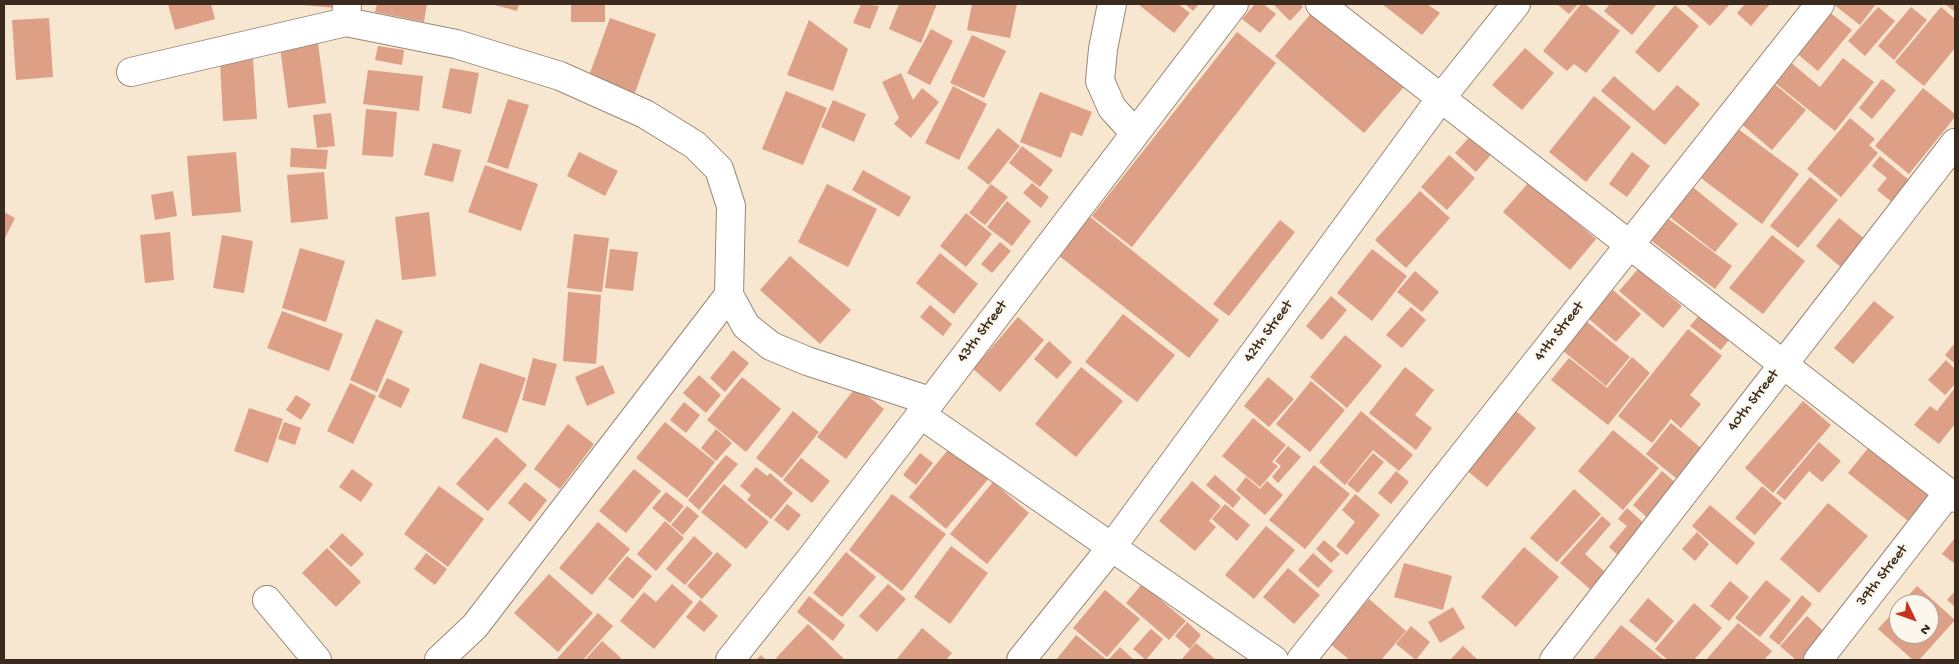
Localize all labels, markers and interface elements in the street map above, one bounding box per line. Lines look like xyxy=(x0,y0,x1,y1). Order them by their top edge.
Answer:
street label: 43th Street xyxy=(954,298,1012,366)
street label: 42th Street xyxy=(1241,298,1297,366)
street label: 41th Street xyxy=(1531,299,1589,365)
street label: 40th Street xyxy=(1724,367,1784,435)
street label: 39th Street xyxy=(1853,542,1913,610)
north arrow xyxy=(1889,594,1939,644)
text: N xyxy=(1915,620,1934,638)

